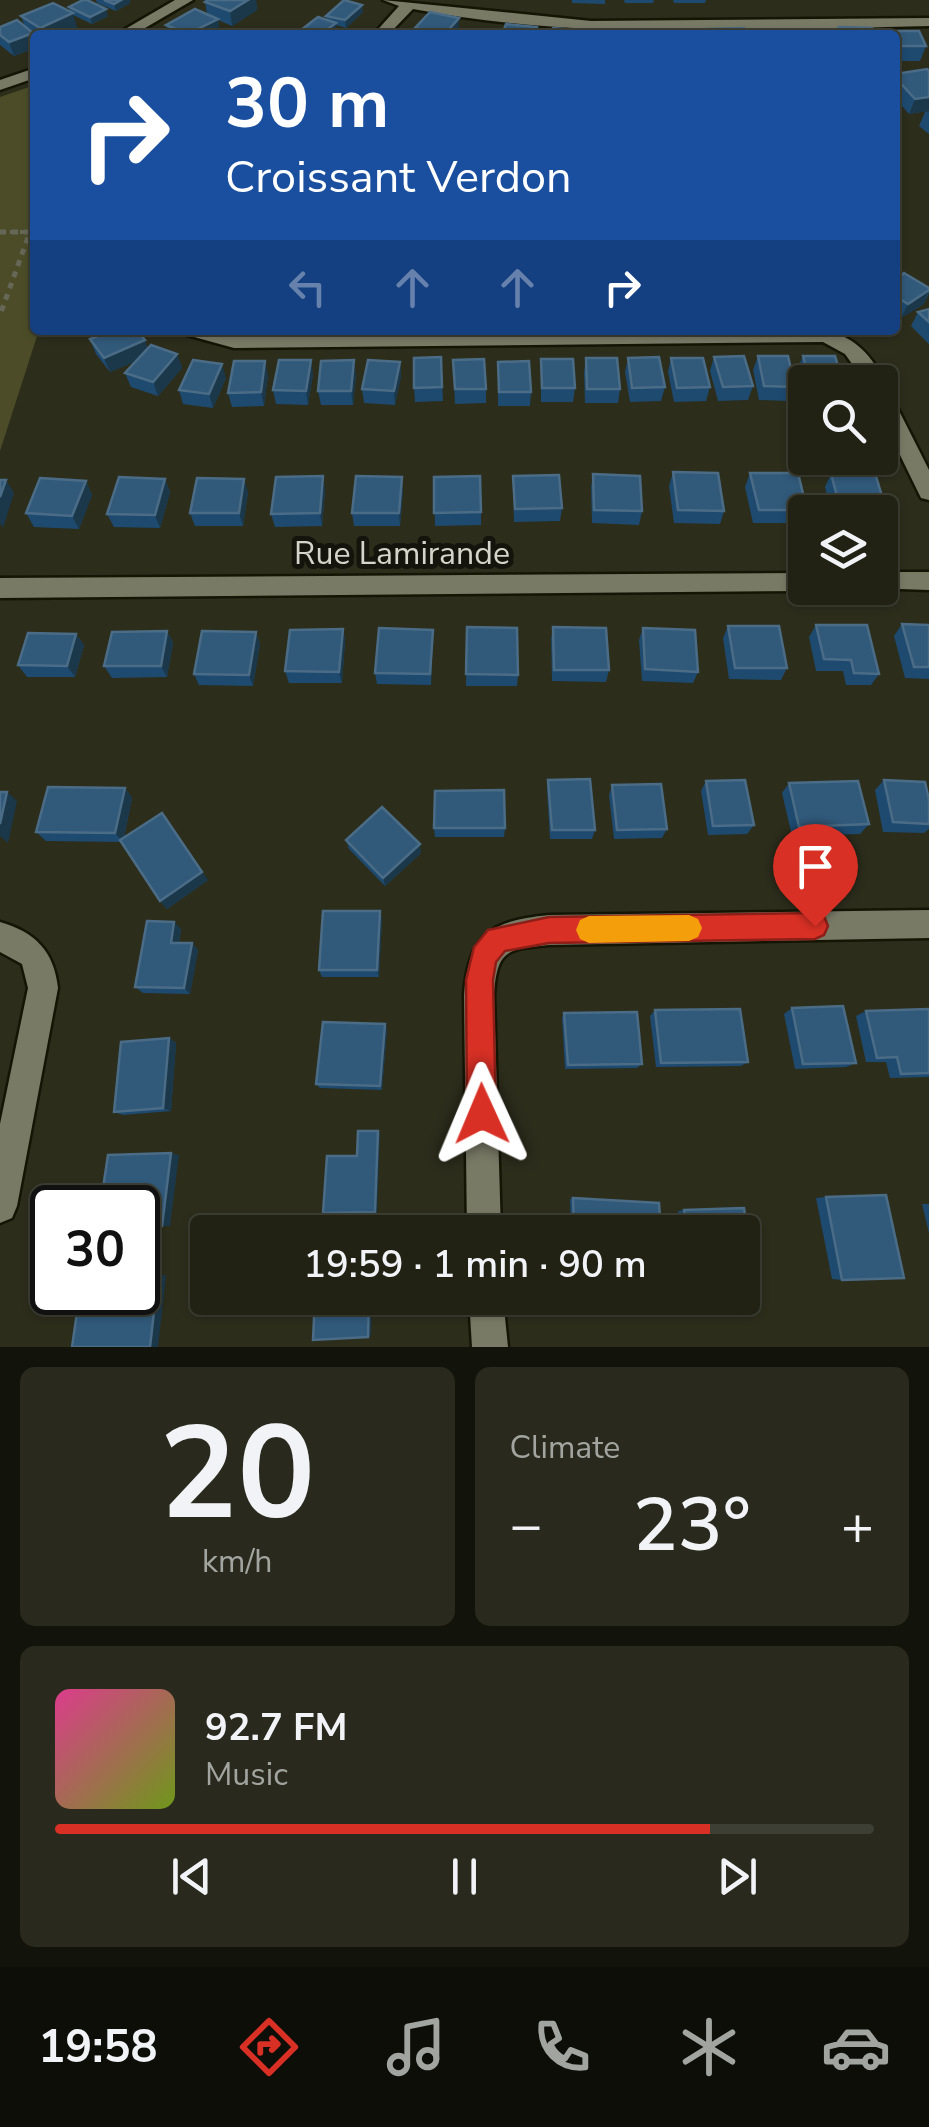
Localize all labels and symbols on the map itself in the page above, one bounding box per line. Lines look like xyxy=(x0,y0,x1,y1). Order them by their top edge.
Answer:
street label: Rue Lamirande xyxy=(294,532,510,575)
pin xyxy=(773,824,858,927)
position arrow xyxy=(430,1062,534,1166)
speed limit sign: 30 xyxy=(30,1185,160,1315)

